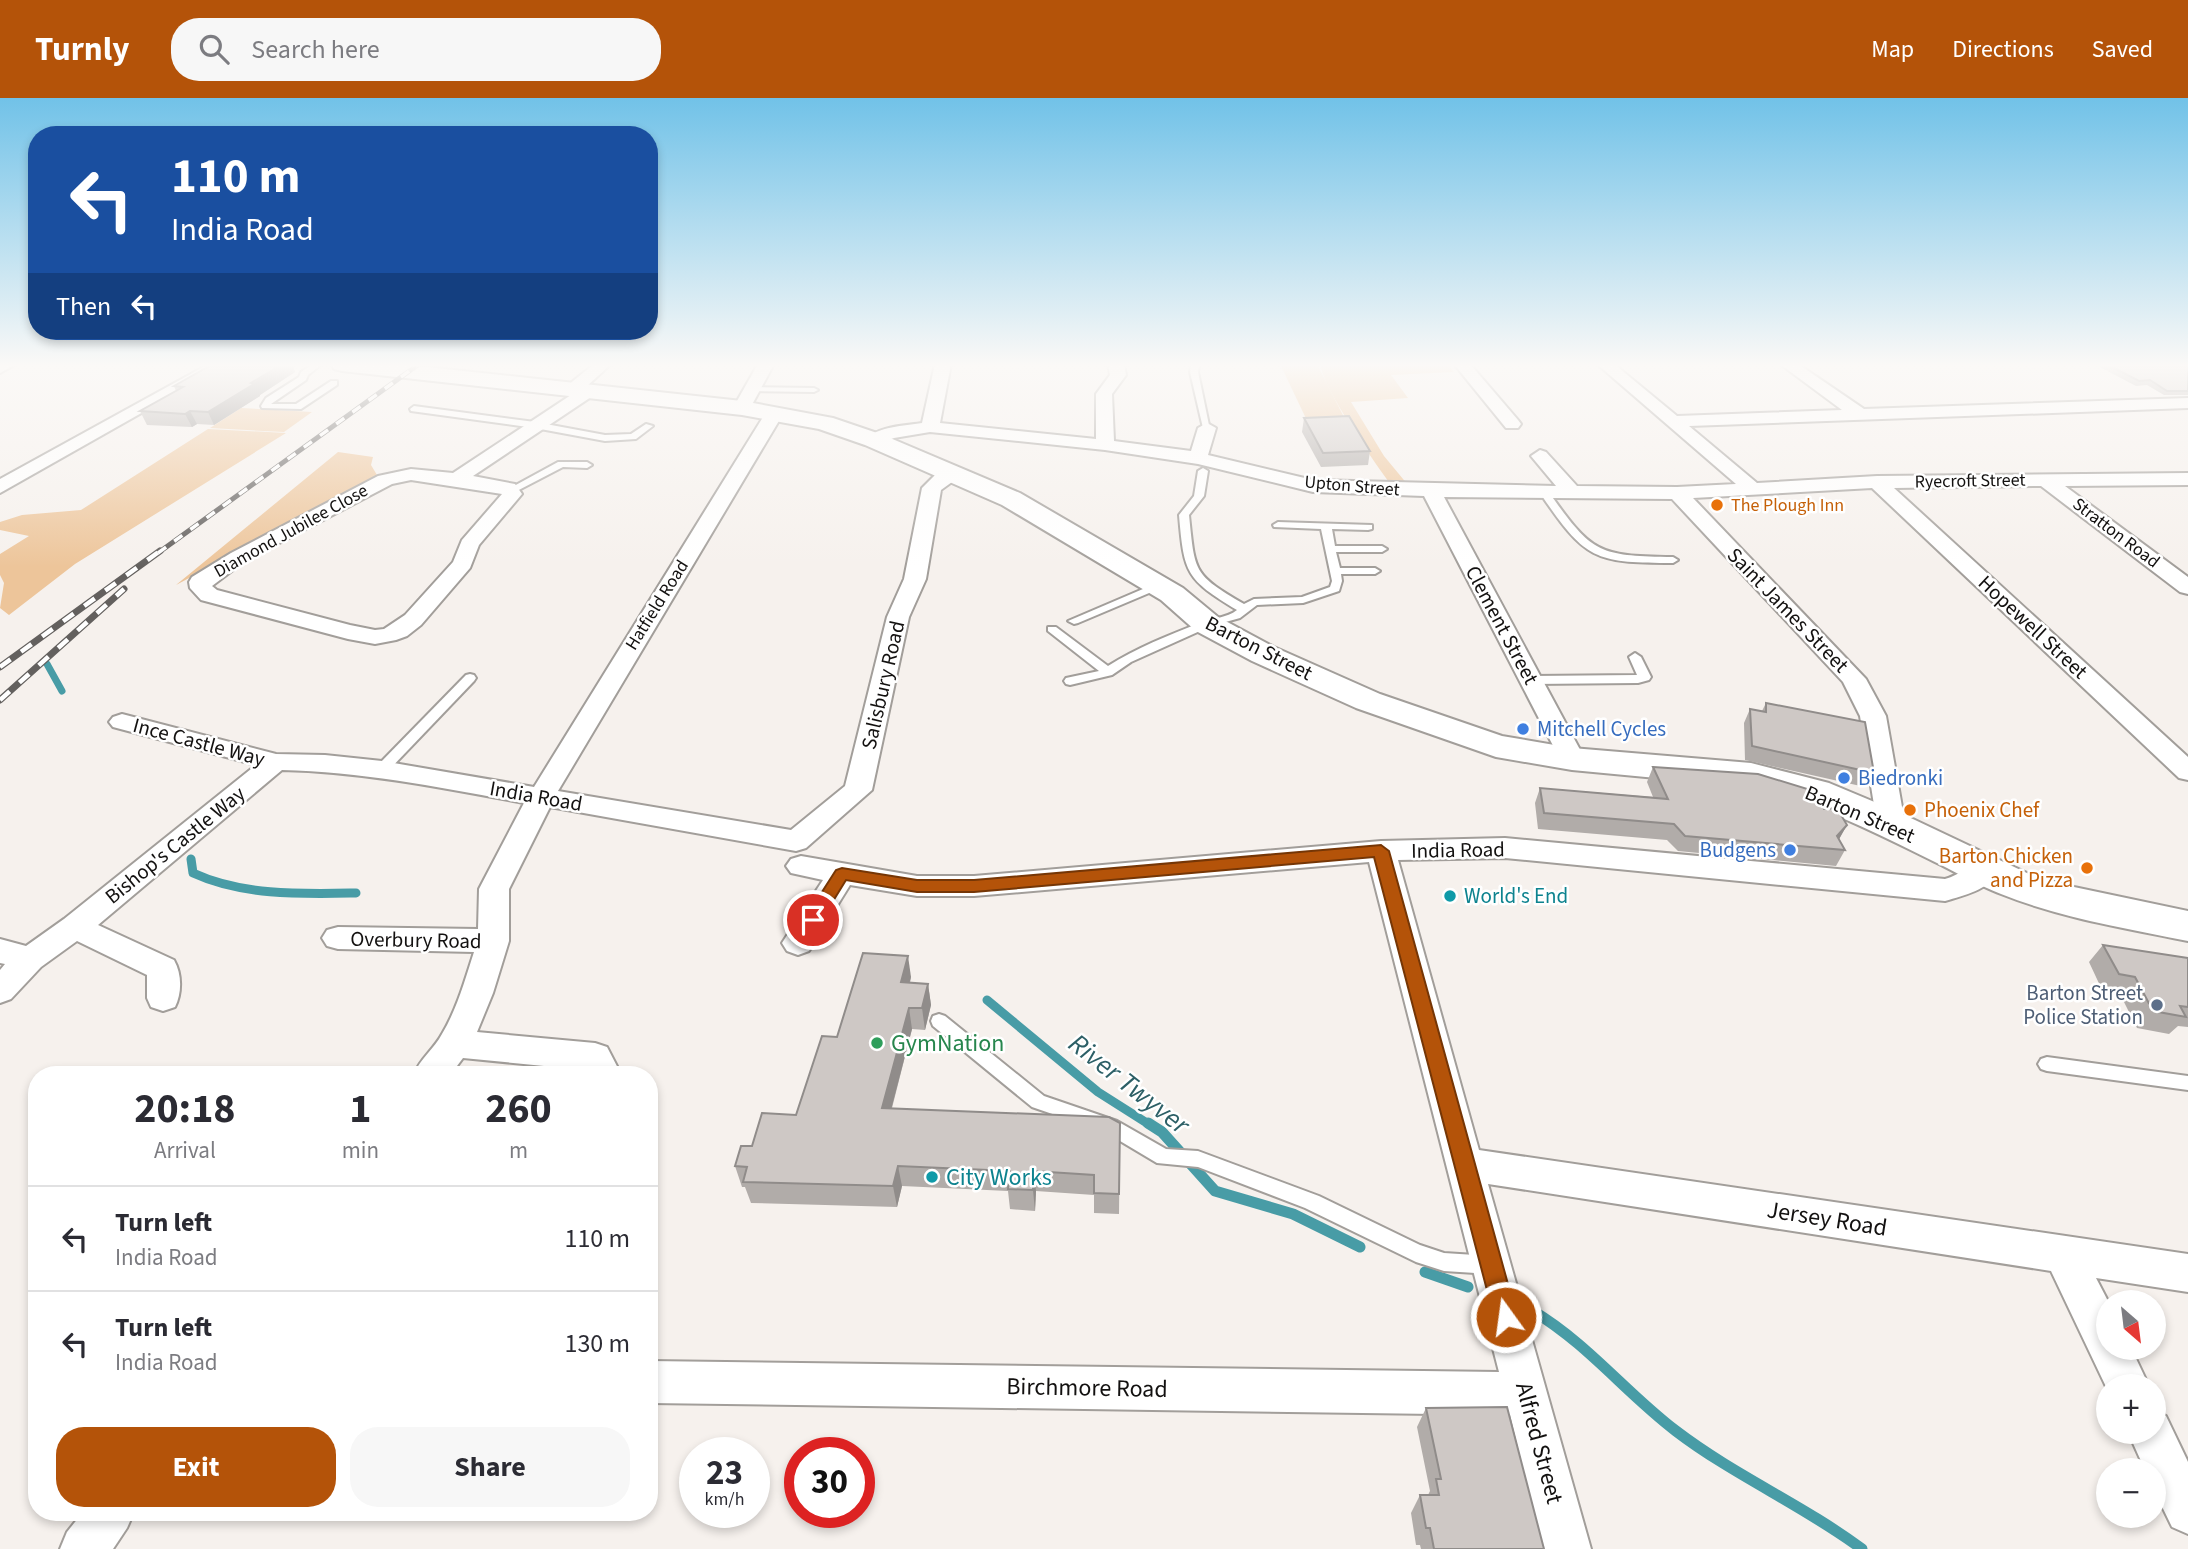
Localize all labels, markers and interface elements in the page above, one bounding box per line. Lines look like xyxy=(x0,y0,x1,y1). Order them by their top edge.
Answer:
search box xyxy=(171,18,661,81)
text: Turnly xyxy=(35,26,129,73)
icon: search xyxy=(195,30,233,68)
text: Search here xyxy=(251,31,380,68)
text: Map xyxy=(1871,32,1914,67)
text: Directions xyxy=(1952,32,2054,67)
text: Saved xyxy=(2092,32,2153,67)
text: 110 m xyxy=(171,142,300,212)
icon: left xyxy=(56,154,147,245)
text: India Road xyxy=(171,207,314,253)
icon: left xyxy=(125,287,163,325)
text: Then xyxy=(56,288,111,325)
street label: Ryecroft Street xyxy=(1914,468,2026,494)
street label: Upton Street xyxy=(1303,469,1401,503)
street label: Diamond Jubilee Close xyxy=(209,478,373,584)
street label: Stratton Road xyxy=(2067,492,2165,574)
place label: The Plough Inn xyxy=(1731,493,1844,518)
marker: The Plough Inn xyxy=(1709,497,1725,513)
street label: Saint James Street xyxy=(1720,541,1856,679)
street label: Hatfield Road xyxy=(619,555,695,655)
street label: Clement Street xyxy=(1458,560,1546,690)
street label: Hopewell Street xyxy=(1971,568,2095,686)
street label: Barton Street xyxy=(1200,608,1318,688)
street label: Salisbury Road xyxy=(854,618,912,752)
street label: Ince Castle Way xyxy=(130,710,268,774)
place label: Mitchell Cycles xyxy=(1537,714,1666,744)
marker: Mitchell Cycles xyxy=(1515,721,1531,737)
place label: Biedronki xyxy=(1858,763,1943,793)
marker: Biedronki xyxy=(1836,770,1852,786)
street label: India Road xyxy=(487,773,585,819)
street label: Barton Street xyxy=(1800,777,1920,851)
street label: Bishop's Castle Way xyxy=(99,779,252,911)
place label: Phoenix Chef xyxy=(1924,795,2040,825)
marker: Phoenix Chef xyxy=(1902,802,1918,818)
street label: India Road xyxy=(1411,834,1505,866)
place label: Budgens xyxy=(1700,835,1776,865)
place label: Barton Chicken and Pizza xyxy=(1939,841,2073,895)
marker: Budgens xyxy=(1782,842,1798,858)
marker: Barton Chicken and Pizza xyxy=(2079,860,2095,876)
place label: World's End xyxy=(1464,881,1568,911)
marker: World's End xyxy=(1442,888,1458,904)
pin xyxy=(783,890,843,950)
icon: arrive xyxy=(794,901,832,939)
street label: Overbury Road xyxy=(350,924,482,956)
place label: Barton Street Police Station xyxy=(2023,978,2143,1032)
marker: Barton Street Police Station xyxy=(2149,997,2165,1013)
water label: River Twyver xyxy=(1060,1024,1199,1145)
place label: GymNation xyxy=(891,1026,1004,1061)
marker: GymNation xyxy=(869,1035,885,1051)
text: 20:18 xyxy=(134,1079,236,1139)
text: 1 xyxy=(349,1079,371,1139)
text: 260 xyxy=(485,1079,552,1139)
text: Arrival xyxy=(154,1134,216,1167)
text: min xyxy=(342,1134,379,1167)
text: m xyxy=(509,1134,528,1167)
place label: City Works xyxy=(946,1160,1052,1195)
marker: City Works xyxy=(924,1169,940,1185)
street label: Jersey Road xyxy=(1764,1192,1890,1246)
text: Turn left xyxy=(115,1204,212,1241)
icon: left xyxy=(56,1220,94,1258)
text: 110 m xyxy=(564,1220,630,1257)
text: India Road xyxy=(115,1241,218,1274)
position arrow xyxy=(1469,1280,1543,1354)
north arrow xyxy=(2096,1290,2166,1360)
map controls xyxy=(2096,1290,2166,1528)
text: Turn left xyxy=(115,1309,212,1346)
icon: left xyxy=(56,1325,94,1363)
text: 130 m xyxy=(564,1325,630,1362)
text: India Road xyxy=(115,1346,218,1379)
street label: Birchmore Road xyxy=(1006,1369,1168,1407)
button: + xyxy=(2096,1374,2166,1444)
street label: Alfred Street xyxy=(1506,1378,1572,1508)
button: Exit xyxy=(56,1427,336,1507)
button: Share xyxy=(350,1427,630,1507)
speed limit sign: 30 xyxy=(784,1437,875,1528)
text: 23 xyxy=(706,1448,743,1498)
button: − xyxy=(2096,1458,2166,1528)
text: km/h xyxy=(705,1487,744,1512)

